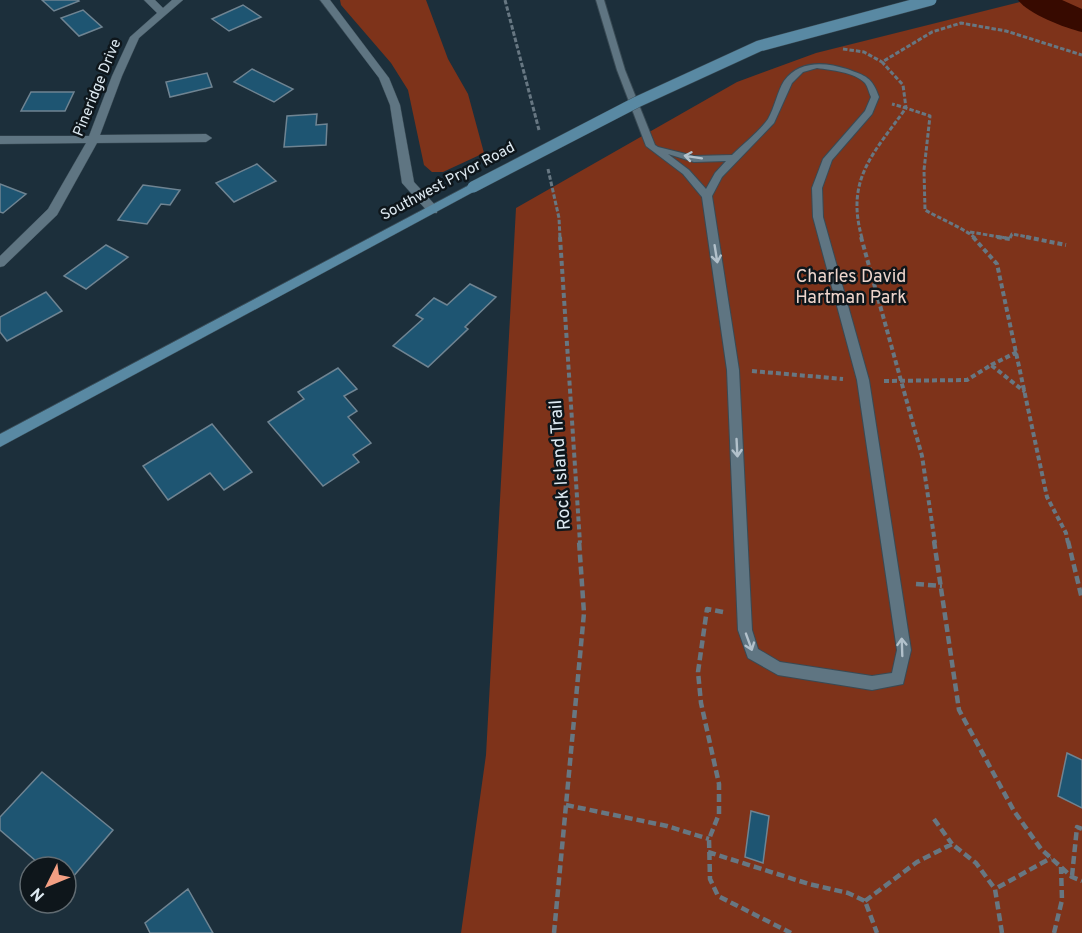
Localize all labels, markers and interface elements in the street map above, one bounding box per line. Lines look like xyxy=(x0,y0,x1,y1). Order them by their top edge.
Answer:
street label: Pineridge Drive xyxy=(70,36,126,140)
street label: Southwest Pryor Road xyxy=(378,139,518,225)
one-way arrow xyxy=(683,151,703,162)
one-way arrow xyxy=(710,244,721,264)
park label: Charles David Hartman Park xyxy=(795,266,907,310)
street label: Rock Island Trail xyxy=(545,399,577,531)
one-way arrow xyxy=(731,437,742,457)
one-way arrow xyxy=(744,632,755,651)
one-way arrow xyxy=(896,638,908,657)
north arrow xyxy=(18,855,78,915)
text: N xyxy=(27,883,50,905)

